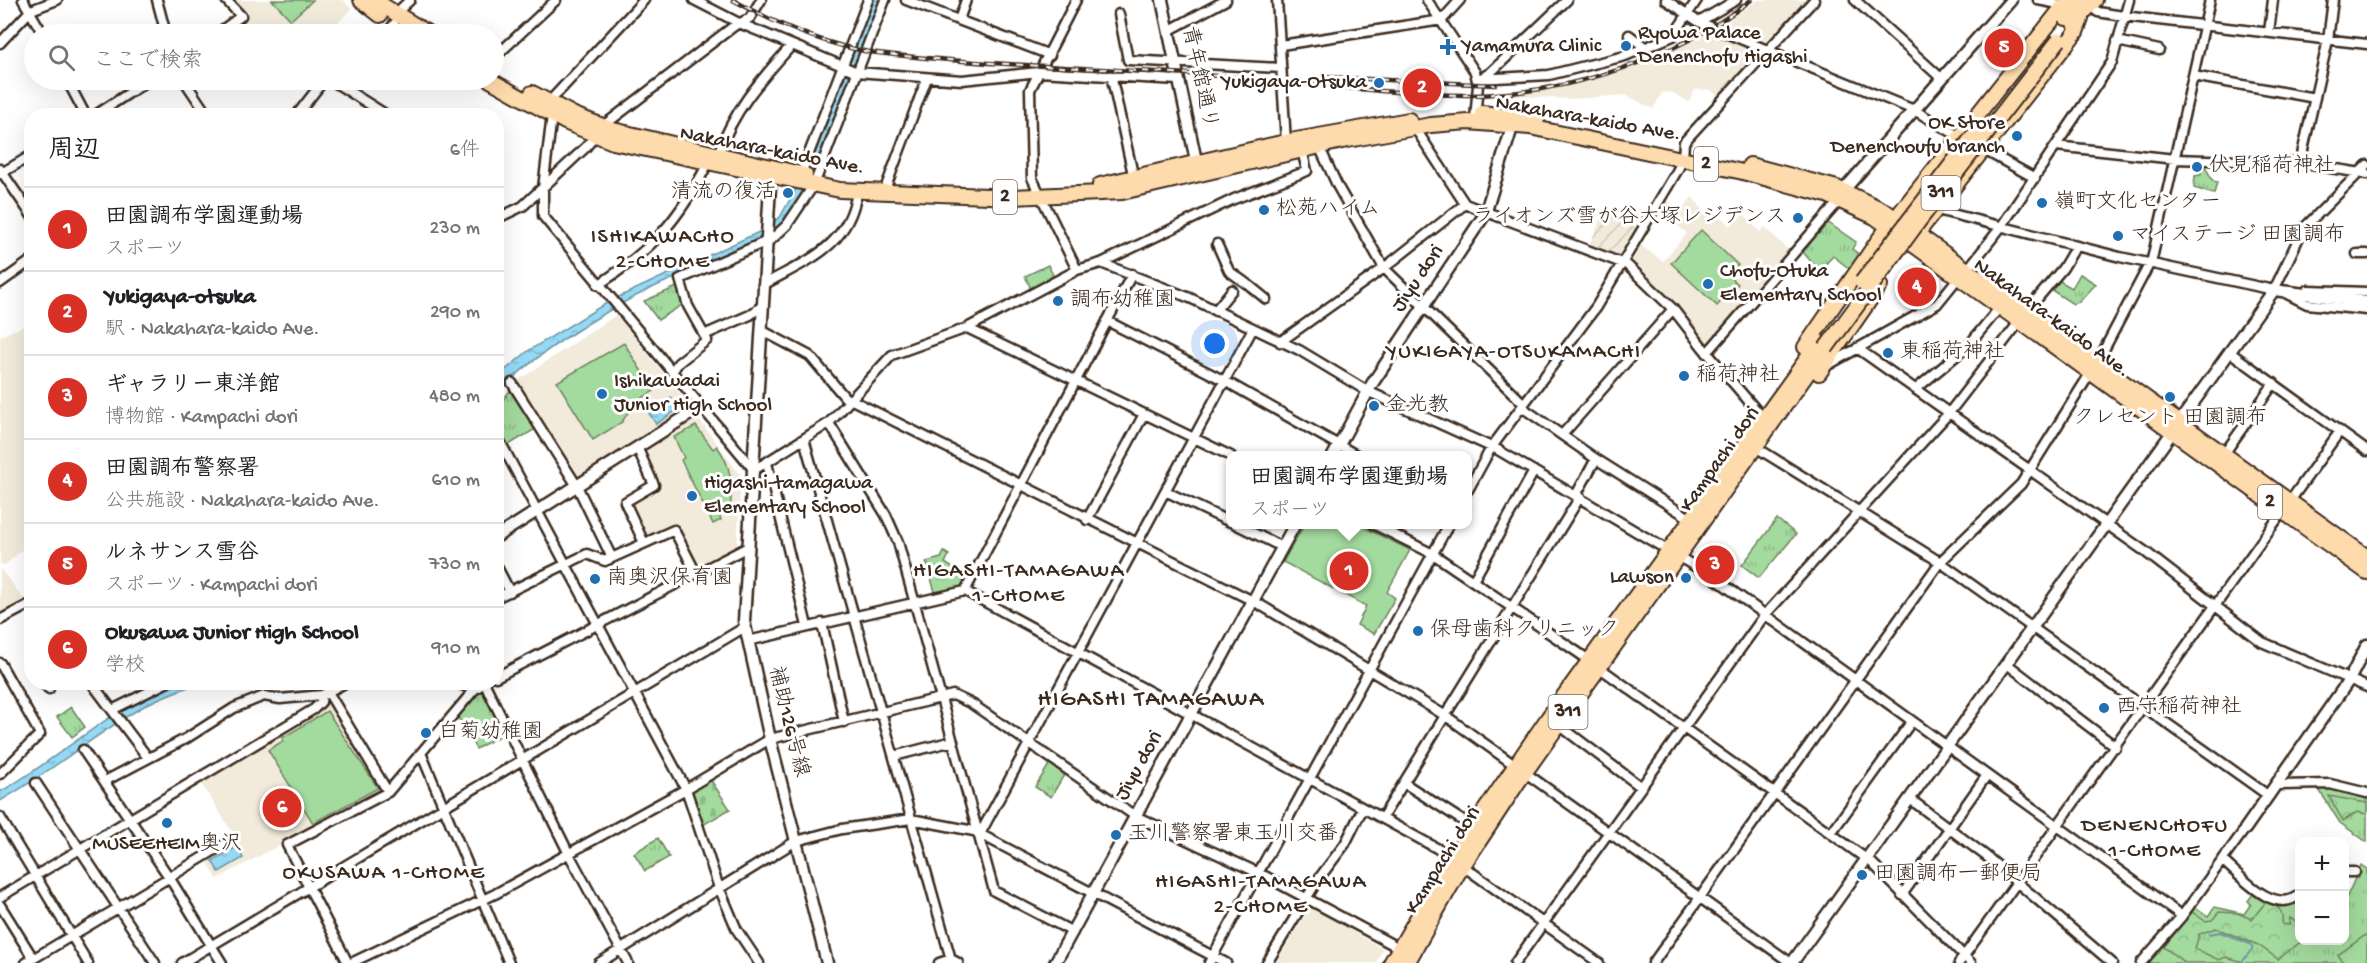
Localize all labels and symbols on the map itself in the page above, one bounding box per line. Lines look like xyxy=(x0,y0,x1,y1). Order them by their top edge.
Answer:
place label: Ryowa Palace Denenchofu Higashi xyxy=(1636,22,1808,71)
street label: 青年館通り xyxy=(1175,24,1222,132)
pin: 5 xyxy=(1984,26,2024,70)
place label: Yamamura Clinic xyxy=(1460,35,1602,60)
marker: Yamamura Clinic xyxy=(1439,38,1457,56)
marker: Ryowa Palace Denenchofu Higashi xyxy=(1619,39,1633,53)
pin: 2 xyxy=(1402,66,1442,110)
place label: Yukigaya-Otsuka xyxy=(1219,71,1368,96)
marker: Yukigaya-Otsuka xyxy=(1372,76,1386,90)
street label: Nakahara-kaido Ave. xyxy=(1493,91,1683,149)
place label: OK Store Denenchoufu branch xyxy=(1829,112,2006,161)
street label: Nakahara-kaido Ave. xyxy=(677,122,867,182)
marker: OK Store Denenchoufu branch xyxy=(2010,129,2024,143)
road number: 2 xyxy=(1694,147,1718,181)
place label: 伏見稲荷神社 xyxy=(2209,154,2335,180)
marker: 伏見稲荷神社 xyxy=(2190,160,2204,174)
road number: 311 xyxy=(1922,176,1960,210)
place label: 清流の復活 xyxy=(671,179,776,206)
road number: 2 xyxy=(993,180,1017,214)
marker: 清流の復活 xyxy=(781,186,795,200)
place label: 嶺町文化センター xyxy=(2054,190,2221,216)
marker: 嶺町文化センター xyxy=(2035,196,2049,210)
place label: 松苑ハイム xyxy=(1276,197,1380,223)
marker: 松苑ハイム xyxy=(1257,203,1271,217)
place label: ライオンズ雪が谷大塚レジデンス xyxy=(1473,205,1786,231)
marker: ライオンズ雪が谷大塚レジデンス xyxy=(1791,211,1805,225)
place label: マイステージ 田園調布 xyxy=(2130,222,2345,249)
district label: ISHIKAWACHO 2-CHOME xyxy=(591,225,735,276)
marker: マイステージ 田園調布 xyxy=(2111,229,2125,243)
street label: Jiyu dori xyxy=(1387,240,1451,318)
street label: Nakahara-kaido Ave. xyxy=(1968,254,2134,384)
place label: Chofu-Otuka Elementary School xyxy=(1720,260,1882,309)
pin: 4 xyxy=(1898,264,1936,310)
marker: Chofu-Otuka Elementary School xyxy=(1701,277,1715,291)
place label: 調布幼稚園 xyxy=(1070,287,1175,314)
marker: 調布幼稚園 xyxy=(1051,294,1065,308)
your location xyxy=(1200,329,1229,358)
place label: 東稲荷神社 xyxy=(1900,339,2005,366)
district label: YUKIGAYA-OTSUKAMACHI xyxy=(1385,340,1641,366)
marker: 東稲荷神社 xyxy=(1881,346,1895,360)
place label: 稲荷神社 xyxy=(1696,363,1780,389)
marker: 稲荷神社 xyxy=(1677,369,1691,383)
place label: Ishikawadai Junior High School xyxy=(614,370,772,419)
marker: Ishikawadai Junior High School xyxy=(595,387,609,401)
marker: クレセント 田園調布 xyxy=(2163,390,2177,404)
place label: 金光教 xyxy=(1386,393,1449,419)
marker: 金光教 xyxy=(1367,399,1381,413)
street label: Kampachi dori xyxy=(1675,402,1767,518)
place label: クレセント 田園調布 xyxy=(2073,405,2267,432)
place label: Higashi-tamagawa Elementary School xyxy=(704,472,874,521)
road number: 2 xyxy=(2258,485,2282,519)
marker: Higashi-tamagawa Elementary School xyxy=(685,489,699,503)
pin: 3 xyxy=(1696,542,1734,588)
pin: 1 xyxy=(1330,548,1368,594)
district label: HIGASHI-TAMAGAWA 1-CHOME xyxy=(913,559,1125,610)
place label: 南奥沢保育園 xyxy=(607,565,733,592)
place label: Lawson xyxy=(1610,566,1674,591)
marker: Lawson xyxy=(1679,571,1693,585)
marker: 南奥沢保育園 xyxy=(588,572,602,586)
place label: 保母歯科クリニック xyxy=(1430,618,1619,644)
marker: 保母歯科クリニック xyxy=(1411,624,1425,638)
street label: 補助126号線 xyxy=(761,664,814,780)
district label: HIGASHI TAMAGAWA xyxy=(1037,686,1265,715)
road number: 311 xyxy=(1548,695,1588,729)
place label: 西守稲荷神社 xyxy=(2116,695,2242,721)
marker: 西守稲荷神社 xyxy=(2097,701,2111,715)
place label: 白菊幼稚園 xyxy=(438,720,543,746)
marker: 白菊幼稚園 xyxy=(419,726,433,740)
street label: Jiyu dori xyxy=(1111,727,1169,805)
pin: 6 xyxy=(262,786,302,830)
street label: Kampachi dori xyxy=(1401,802,1487,920)
district label: DENENCHOFU 1-CHOME xyxy=(2079,814,2229,865)
marker: MUSEEHEIM奥沢 xyxy=(160,816,174,830)
place label: 玉川警察署東玉川交番 xyxy=(1128,821,1338,848)
marker: 玉川警察署東玉川交番 xyxy=(1109,828,1123,842)
place label: MUSEEHEIM奥沢 xyxy=(92,831,242,858)
district label: OKUSAWA 1-CHOME xyxy=(282,861,486,887)
place label: 田園調布一郵便局 xyxy=(1874,861,2042,888)
marker: 田園調布一郵便局 xyxy=(1855,868,1869,882)
district label: HIGASHI-TAMAGAWA 2-CHOME xyxy=(1155,870,1367,921)

